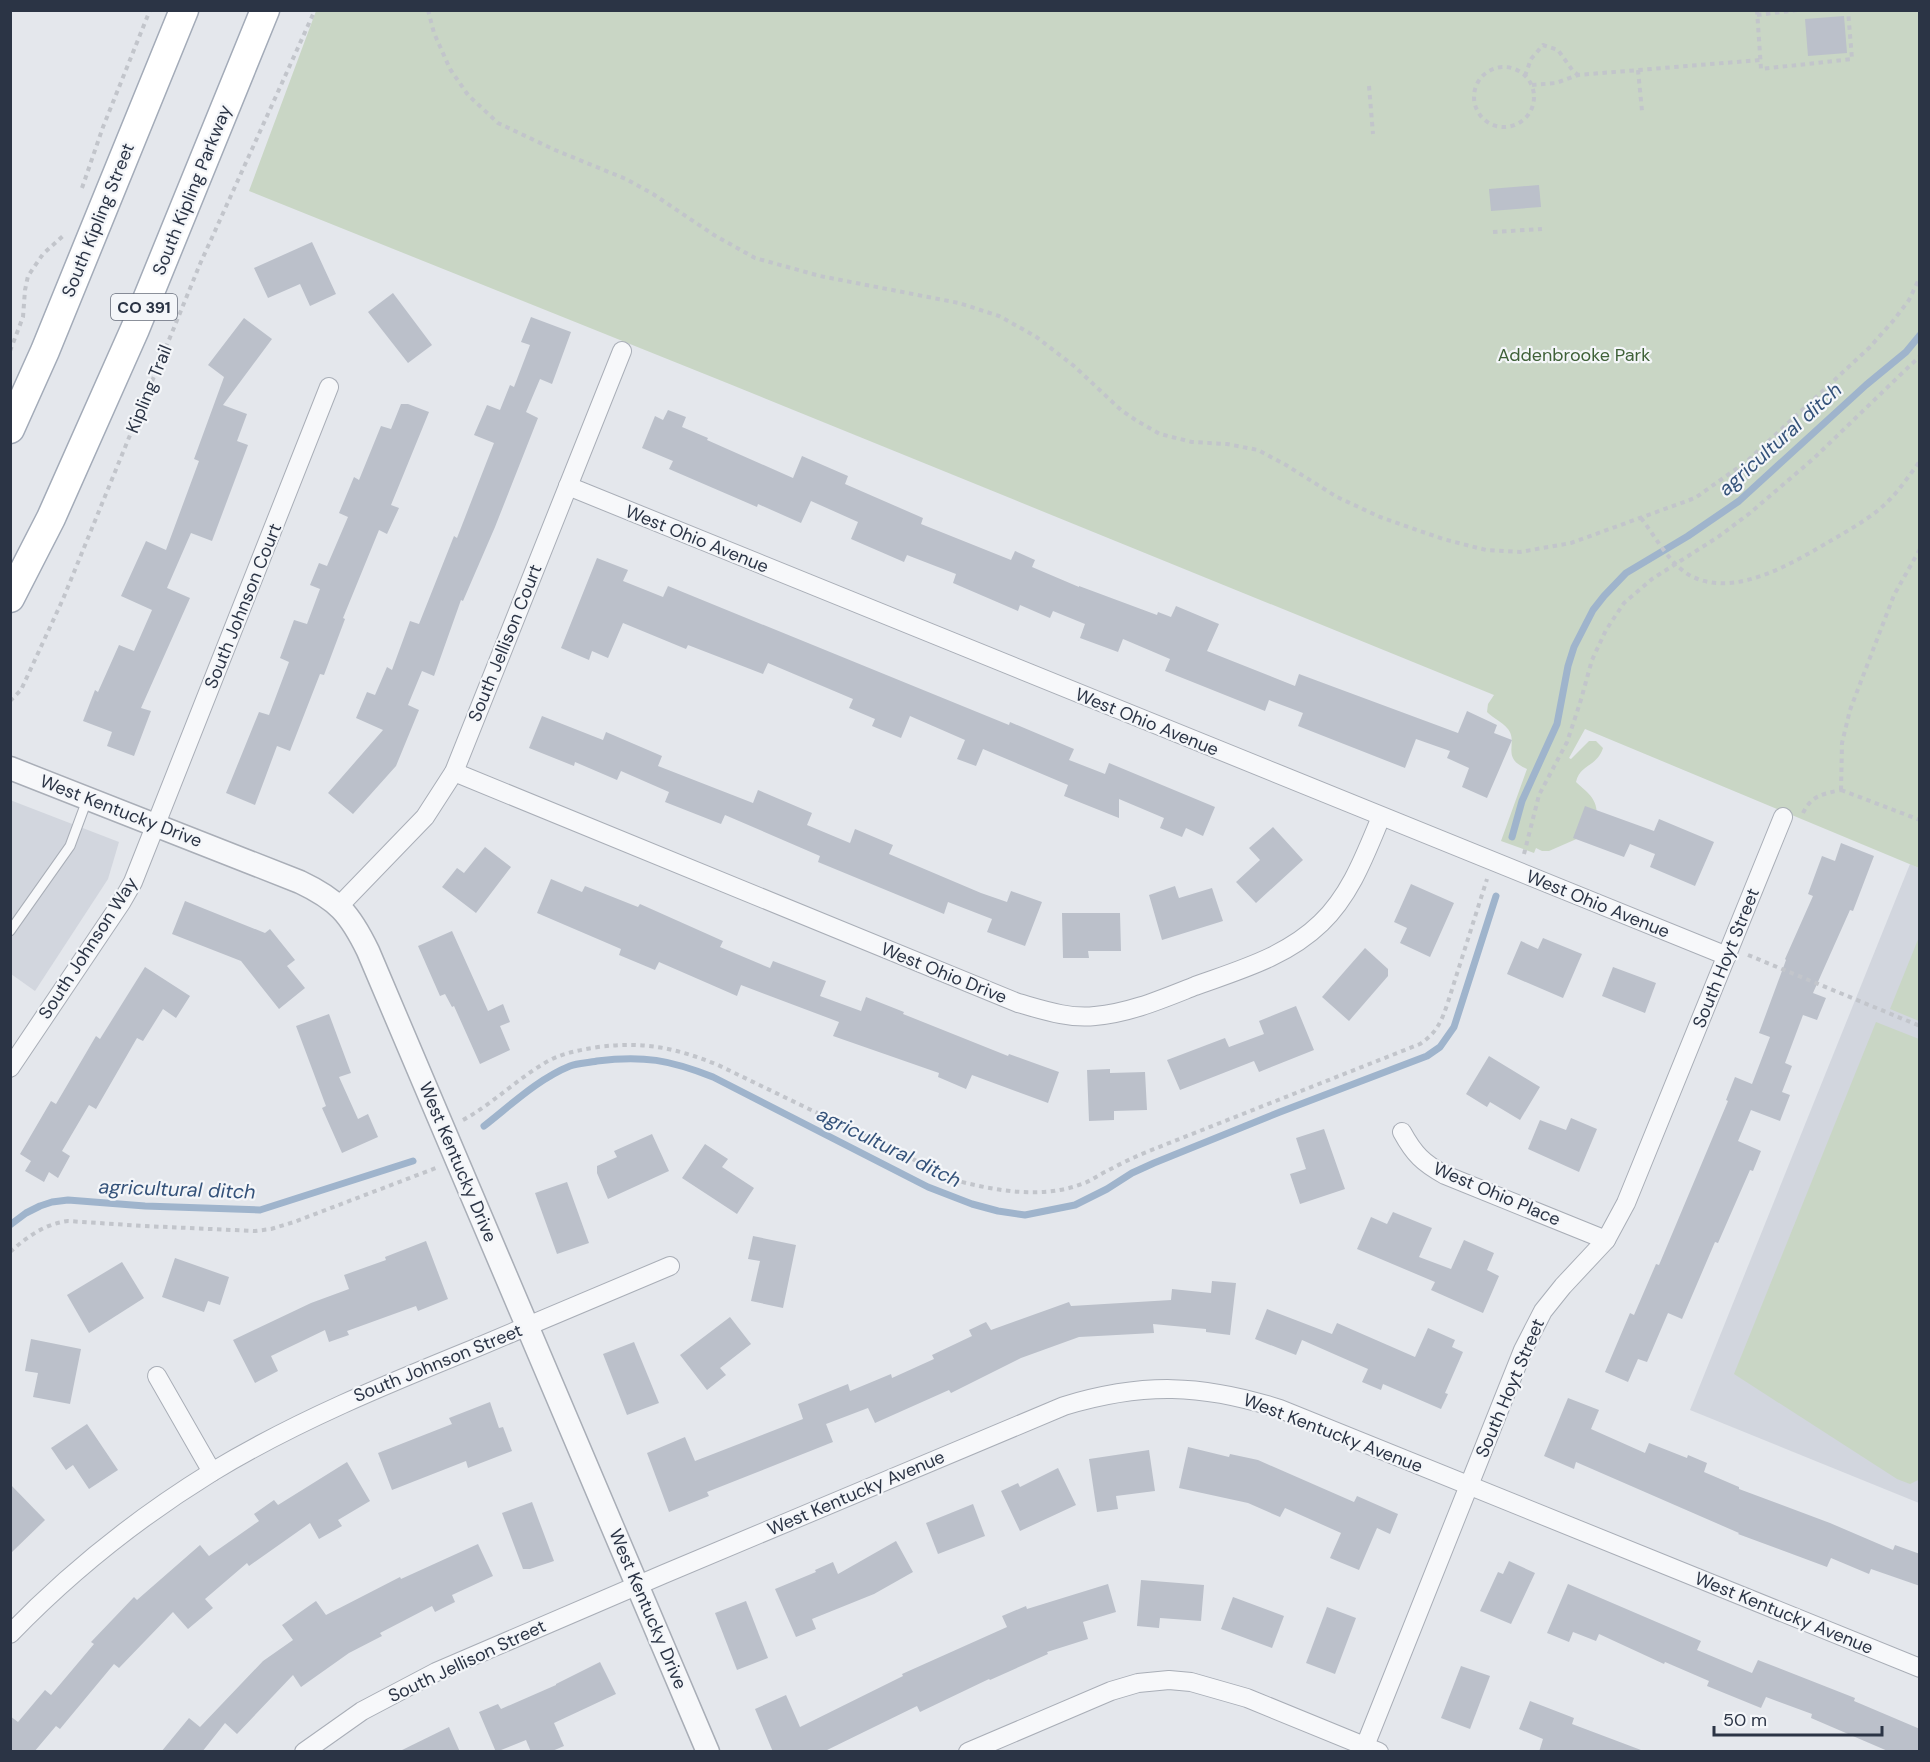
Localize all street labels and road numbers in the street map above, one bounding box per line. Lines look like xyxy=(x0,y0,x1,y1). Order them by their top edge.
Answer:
street label: South Kipling Parkway xyxy=(147,101,237,279)
street label: South Kipling Street xyxy=(56,139,140,301)
road number: CO 391 xyxy=(111,294,177,320)
street label: Kipling Trail xyxy=(120,341,178,437)
street label: West Ohio Avenue xyxy=(622,499,772,579)
street label: South Johnson Court xyxy=(199,520,287,692)
street label: South Jellison Court xyxy=(462,561,548,725)
street label: West Ohio Avenue xyxy=(1072,682,1222,762)
street label: West Kentucky Drive xyxy=(36,769,206,853)
street label: West Ohio Avenue xyxy=(1523,864,1673,944)
street label: South Johnson Way xyxy=(33,872,143,1024)
street label: South Hoyt Street xyxy=(1687,885,1765,1031)
street label: West Ohio Drive xyxy=(877,937,1011,1009)
street label: West Kentucky Drive xyxy=(413,1078,503,1246)
street label: West Ohio Place xyxy=(1430,1156,1564,1232)
street label: South Hoyt Street xyxy=(1470,1315,1550,1461)
street label: South Johnson Street xyxy=(350,1318,526,1408)
street label: West Kentucky Avenue xyxy=(1240,1388,1426,1478)
street label: West Kentucky Avenue xyxy=(764,1445,948,1541)
street label: West Kentucky Drive xyxy=(603,1525,693,1693)
street label: West Kentucky Avenue xyxy=(1691,1566,1877,1660)
street label: South Jellison Street xyxy=(384,1614,550,1708)

